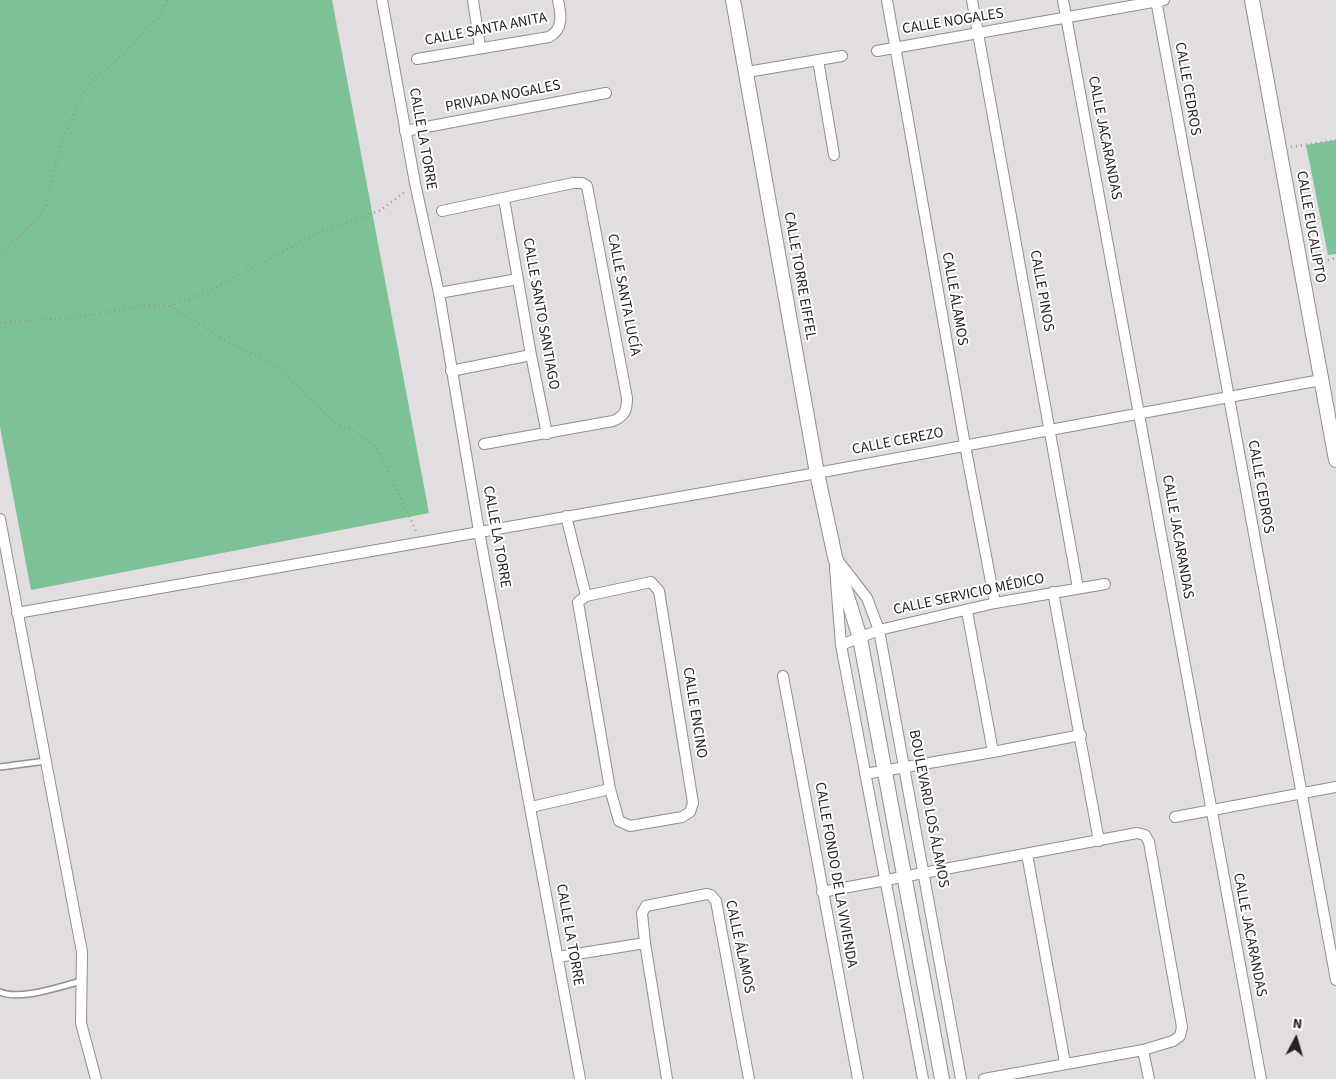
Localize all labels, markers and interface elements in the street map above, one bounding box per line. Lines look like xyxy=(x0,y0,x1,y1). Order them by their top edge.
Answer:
street label: CALLE NOGALES xyxy=(901,5,1005,39)
street label: CALLE SANTA ANITA xyxy=(423,9,549,51)
street label: CALLE CEDROS xyxy=(1170,41,1204,137)
street label: CALLE JACARANDAS xyxy=(1083,75,1125,201)
street label: PRIVADA NOGALES xyxy=(444,77,562,117)
street label: CALLE LA TORRE xyxy=(404,87,440,191)
street label: CALLE EUCALIPTO xyxy=(1291,170,1329,284)
street label: CALLE TORRE EIFFEL xyxy=(779,211,819,341)
street label: CALLE SANTA LUCÍA xyxy=(602,233,644,357)
street label: CALLE SANTO SANTIAGO xyxy=(518,237,562,391)
street label: CALLE PINOS xyxy=(1025,249,1057,333)
street label: CALLE ÁLAMOS xyxy=(937,251,971,347)
street label: CALLE CEREZO xyxy=(851,424,945,460)
street label: CALLE CEDROS xyxy=(1243,439,1277,535)
street label: CALLE JACARANDAS xyxy=(1157,474,1197,600)
street label: CALLE LA TORRE xyxy=(478,485,514,589)
street label: CALLE SERVICIO MÉDICO xyxy=(892,570,1046,620)
street label: CALLE ENCINO xyxy=(678,666,710,760)
street label: BOULEVARD LOS ÁLAMOS xyxy=(904,729,952,889)
street label: CALLE FONDO DE LA VIVIENDA xyxy=(810,781,860,969)
street label: CALLE JACARANDAS xyxy=(1228,872,1270,998)
street label: CALLE LA TORRE xyxy=(551,883,587,987)
street label: CALLE ÁLAMOS xyxy=(720,899,758,995)
north arrow xyxy=(1271,1014,1321,1064)
text: N xyxy=(1292,1014,1303,1035)

